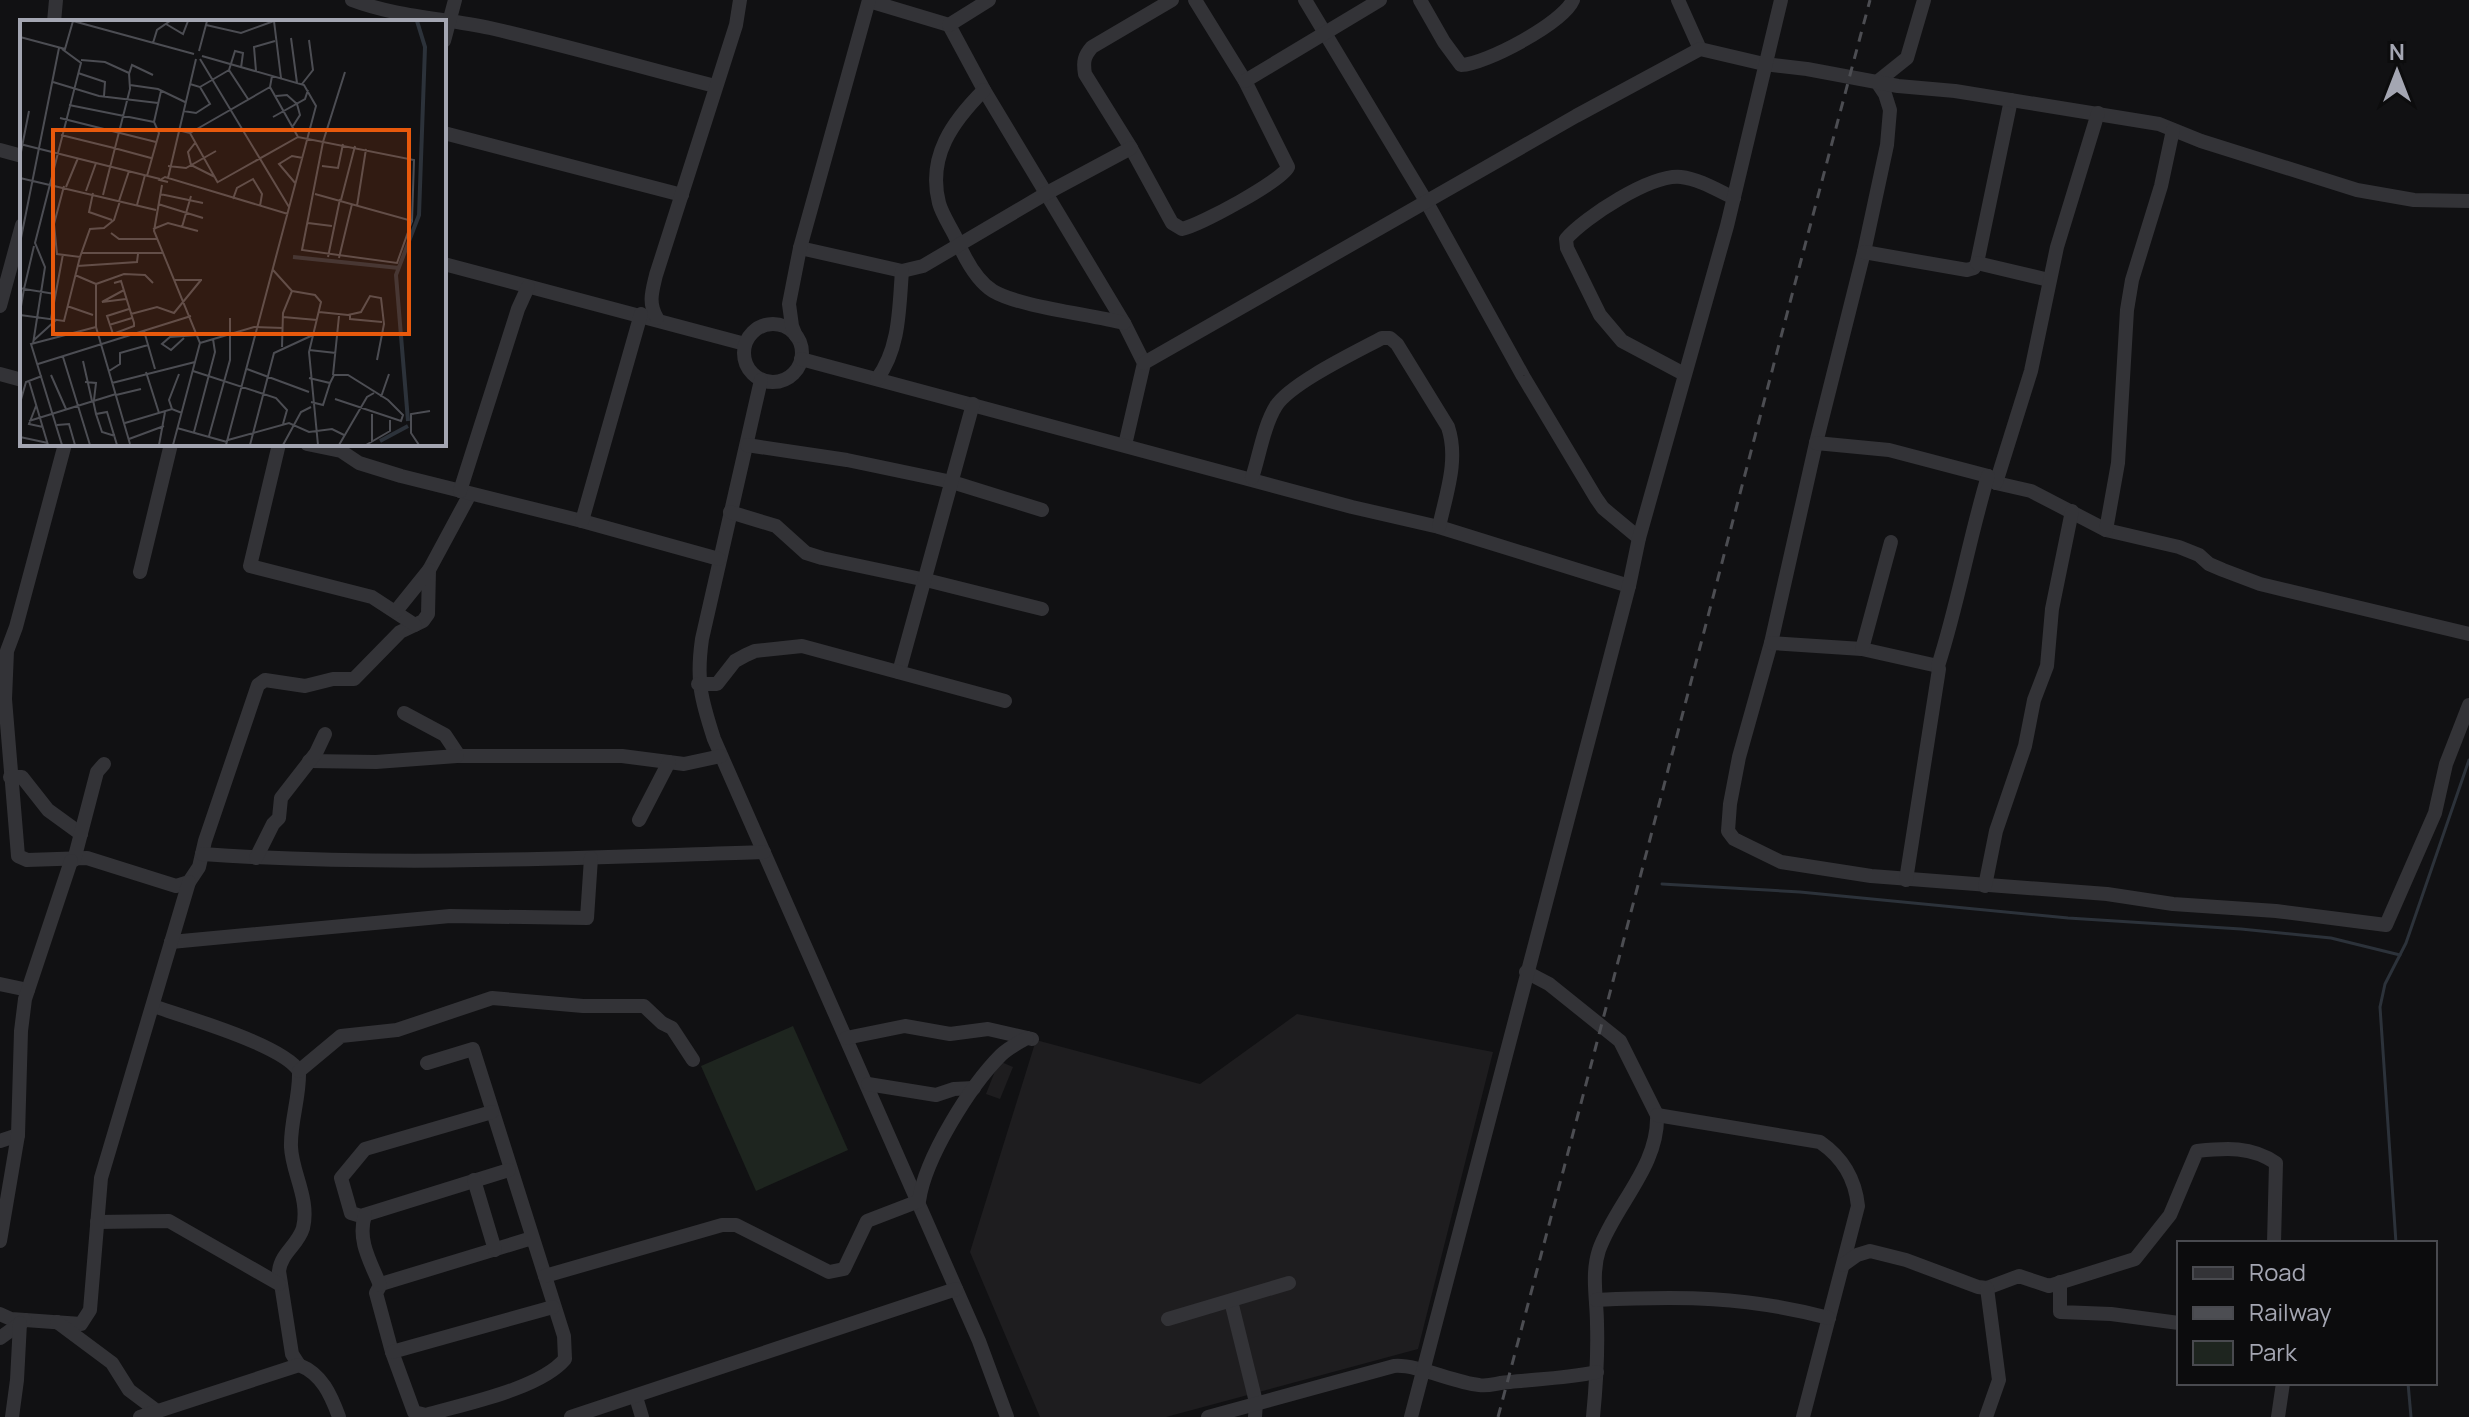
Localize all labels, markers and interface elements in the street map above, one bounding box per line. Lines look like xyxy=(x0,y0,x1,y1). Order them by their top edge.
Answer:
inset map xyxy=(20,20,446,446)
north arrow xyxy=(2357,32,2437,112)
text: N xyxy=(2389,37,2405,67)
legend xyxy=(2177,1241,2437,1385)
text: Road xyxy=(2249,1255,2306,1288)
text: Railway xyxy=(2249,1295,2332,1328)
text: Park xyxy=(2249,1335,2298,1368)

